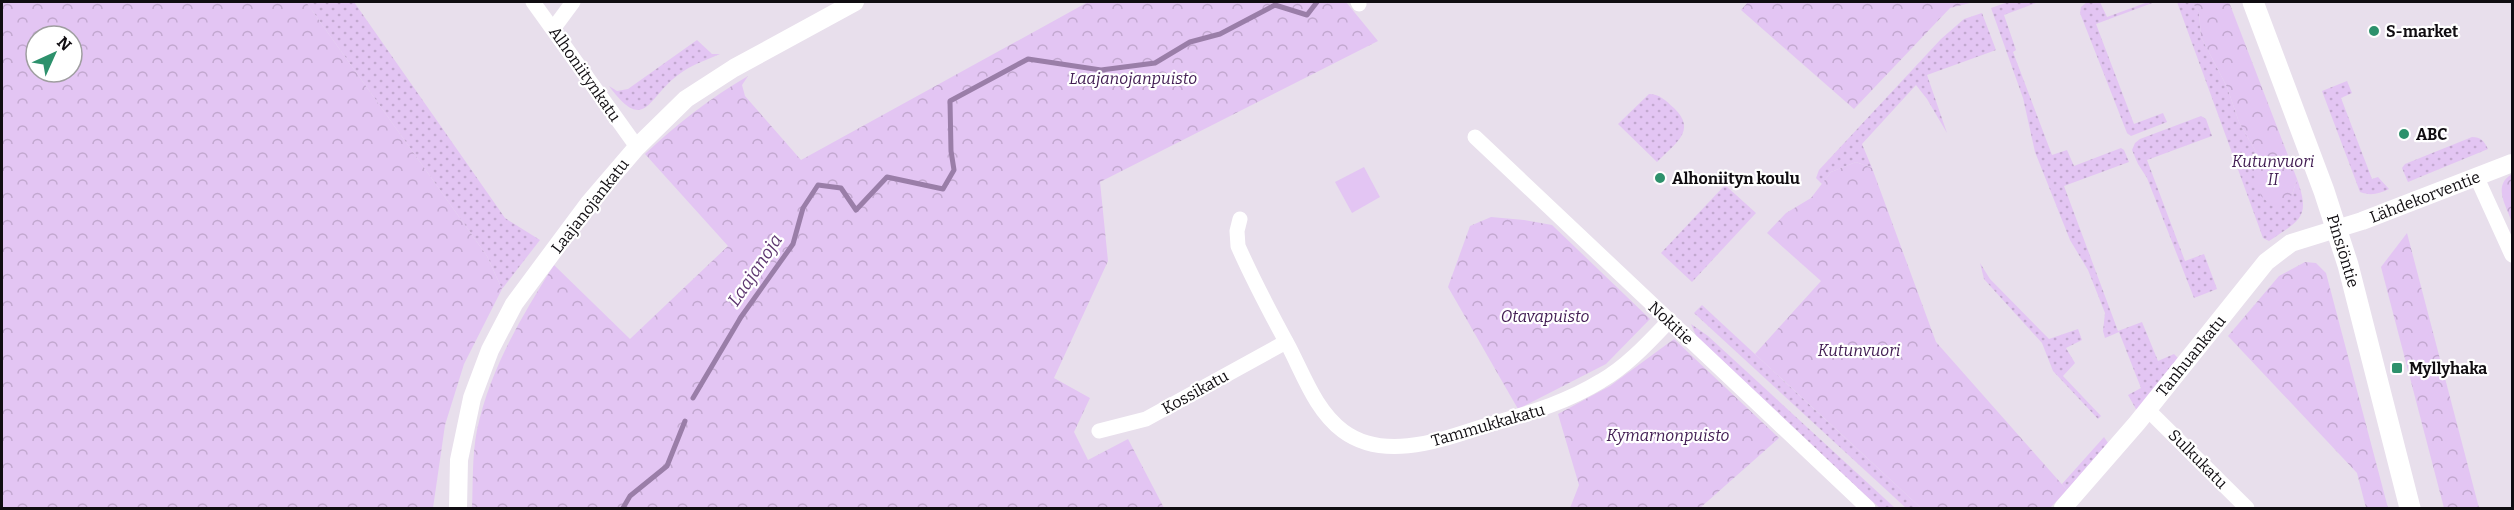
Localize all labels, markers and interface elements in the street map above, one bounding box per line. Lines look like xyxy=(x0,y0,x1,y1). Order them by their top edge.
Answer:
place label: S-market xyxy=(2386,22,2459,41)
street label: Alhoniitynkatu xyxy=(545,23,625,125)
north arrow xyxy=(24,24,84,84)
marker: S-market xyxy=(2367,24,2381,38)
text: N xyxy=(53,33,75,55)
park label: Laajanojanpuisto xyxy=(1069,69,1197,88)
place label: ABC xyxy=(2416,125,2447,144)
marker: ABC xyxy=(2397,127,2411,141)
park label: Kutunvuori II xyxy=(2232,152,2315,189)
street label: Laajanojankatu xyxy=(547,155,633,257)
street label: Lähdekorventie xyxy=(2367,167,2483,227)
place label: Alhoniityn koulu xyxy=(1672,169,1800,188)
marker: Alhoniityn koulu xyxy=(1653,171,1667,185)
street label: Pinsiöntie xyxy=(2323,212,2363,290)
water label: Laajanoja xyxy=(723,230,787,310)
street label: Nokitie xyxy=(1645,297,1697,349)
park label: Otavapuisto xyxy=(1501,307,1589,326)
street label: Tanhuankatu xyxy=(2152,311,2230,401)
park label: Kutunvuori xyxy=(1818,341,1901,360)
place label: Myllyhaka xyxy=(2409,359,2487,378)
marker: Myllyhaka xyxy=(2390,361,2404,375)
street label: Kossikatu xyxy=(1158,366,1232,418)
street label: Tammukkakatu xyxy=(1429,400,1547,450)
park label: Kymarnonpuisto xyxy=(1607,426,1730,445)
street label: Sulkukatu xyxy=(2165,426,2232,493)

